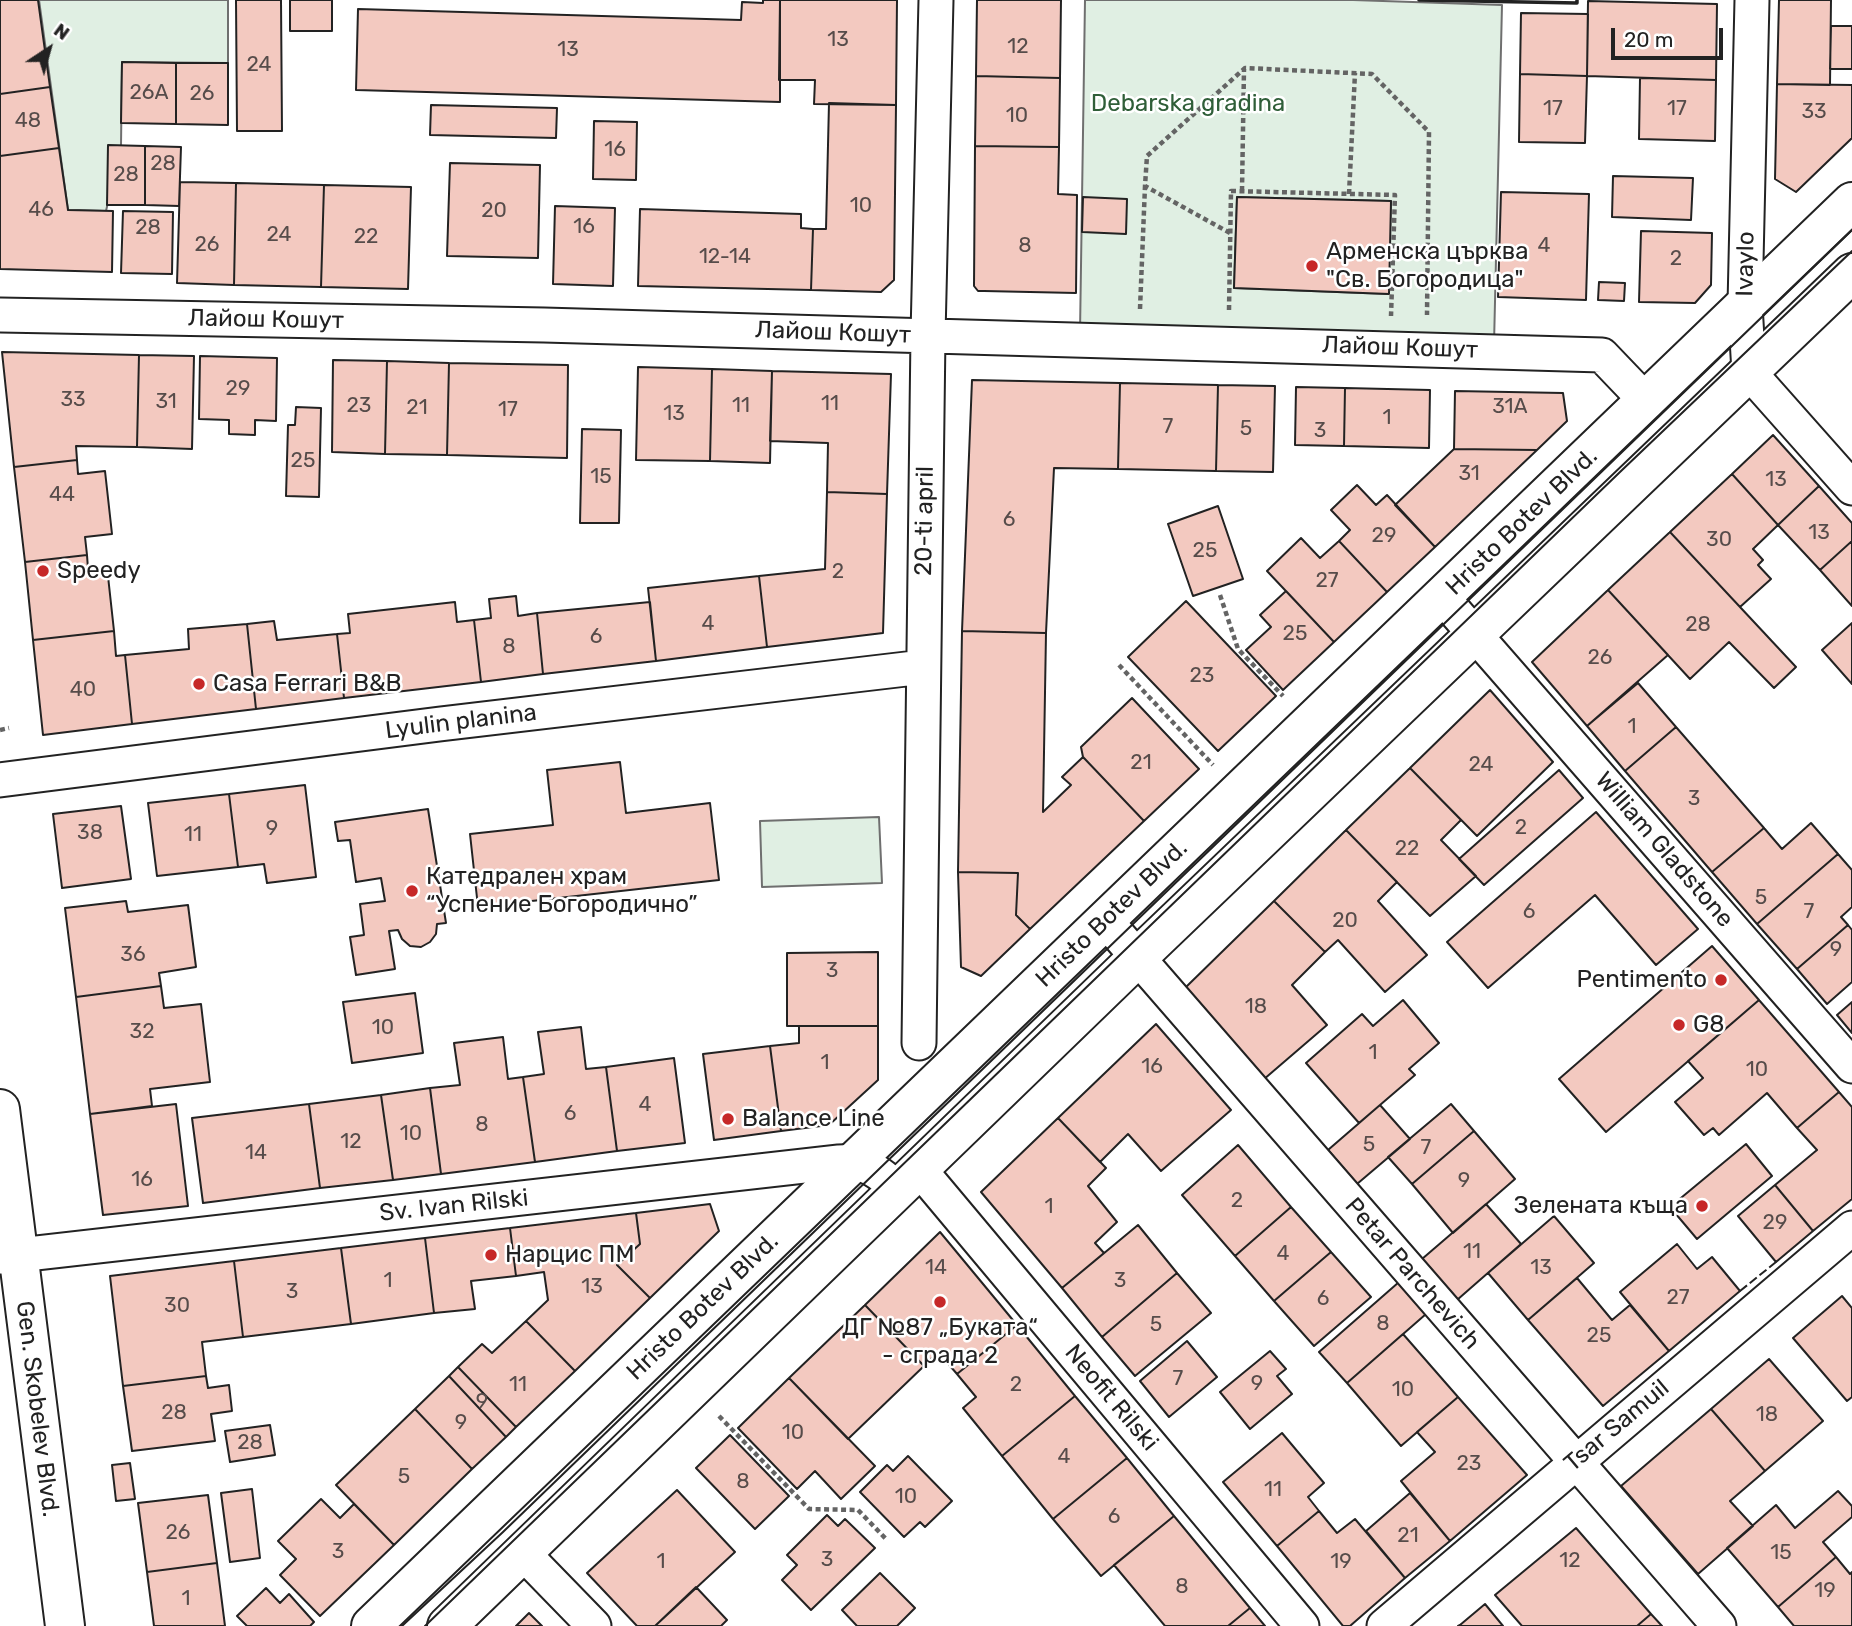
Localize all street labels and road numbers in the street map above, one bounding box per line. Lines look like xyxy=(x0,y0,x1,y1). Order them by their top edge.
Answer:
street label: Ivaylo xyxy=(1731,231,1761,297)
street label: Лайош Кошут xyxy=(188,304,344,336)
street label: Лайош Кошут xyxy=(755,316,911,350)
street label: Лайош Кошут xyxy=(1322,331,1478,365)
street label: Hristo Botev Blvd. xyxy=(1440,442,1604,602)
street label: 20-ti april xyxy=(910,466,940,576)
street label: Lyulin planina xyxy=(384,698,538,746)
street label: William Gladstone xyxy=(1589,767,1739,933)
street label: Hristo Botev Blvd. xyxy=(1030,834,1194,994)
street label: Sv. Ivan Rilski xyxy=(378,1184,530,1228)
street label: Petar Parchevich xyxy=(1338,1192,1486,1356)
street label: Hristo Botev Blvd. xyxy=(621,1227,785,1387)
street label: Gen. Skobelev Blvd. xyxy=(9,1299,65,1519)
street label: Neofit Rilski xyxy=(1058,1339,1164,1457)
street label: Tsar Samuil xyxy=(1559,1374,1675,1478)

